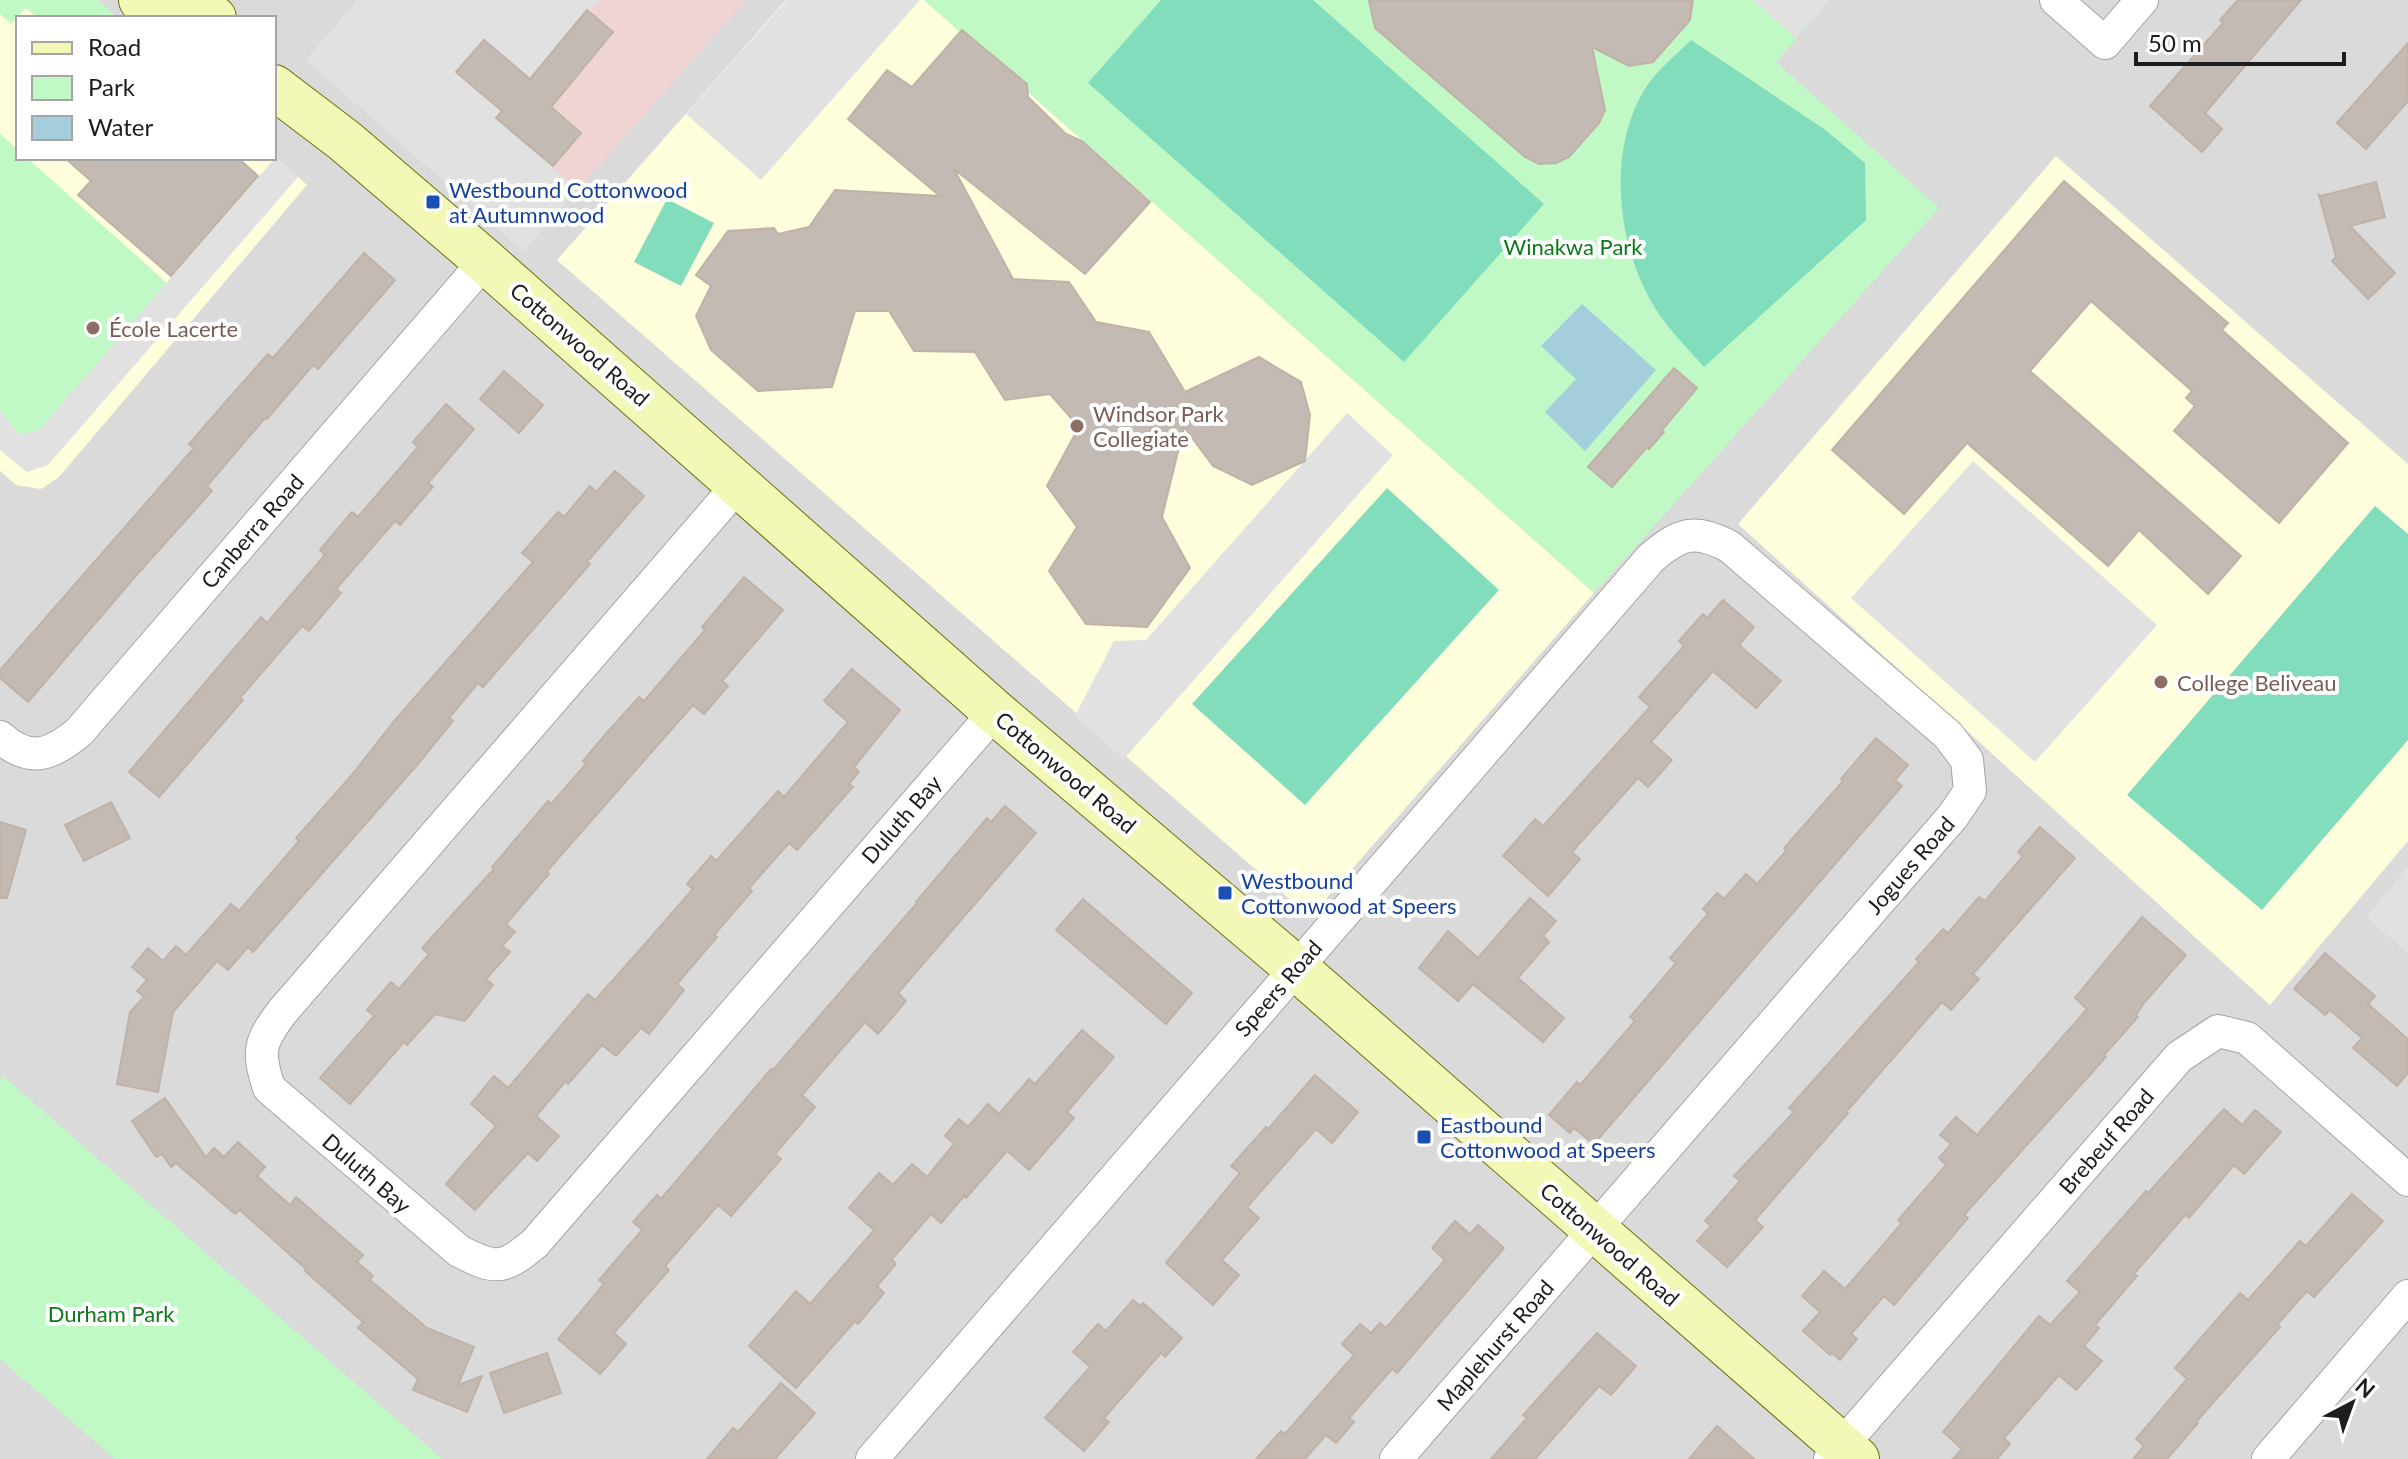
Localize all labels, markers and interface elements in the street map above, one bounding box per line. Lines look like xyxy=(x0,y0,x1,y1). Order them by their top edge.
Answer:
legend xyxy=(16,16,276,160)
scale bar xyxy=(2136,16,2344,66)
text: 50 m xyxy=(2148,28,2202,57)
text: Road xyxy=(88,32,141,61)
text: Park xyxy=(88,72,136,101)
text: Water xyxy=(88,112,153,141)
place label: Westbound Cottonwood at Autumnwood xyxy=(449,176,688,228)
marker: Westbound Cottonwood at Autumnwood xyxy=(424,193,442,211)
park label: Winakwa Park xyxy=(1503,233,1643,260)
street label: Cottonwood Road xyxy=(505,276,655,412)
place label: École Lacerte xyxy=(109,315,238,342)
marker: École Lacerte xyxy=(84,319,102,337)
place label: Windsor Park Collegiate xyxy=(1093,400,1225,452)
marker: Windsor Park Collegiate xyxy=(1068,417,1086,435)
street label: Canberra Road xyxy=(195,468,309,594)
place label: College Beliveau xyxy=(2177,669,2336,696)
marker: College Beliveau xyxy=(2152,673,2170,691)
street label: Cottonwood Road xyxy=(990,705,1142,839)
street label: Duluth Bay xyxy=(855,769,947,869)
street label: Jogues Road xyxy=(1860,811,1960,919)
place label: Westbound Cottonwood at Speers xyxy=(1241,867,1456,919)
marker: Westbound Cottonwood at Speers xyxy=(1216,884,1234,902)
street label: Speers Road xyxy=(1229,934,1327,1042)
street label: Brebeuf Road xyxy=(2053,1083,2159,1199)
place label: Eastbound Cottonwood at Speers xyxy=(1440,1111,1655,1163)
street label: Duluth Bay xyxy=(317,1127,417,1219)
marker: Eastbound Cottonwood at Speers xyxy=(1415,1128,1433,1146)
street label: Cottonwood Road xyxy=(1535,1176,1685,1312)
street label: Maplehurst Road xyxy=(1431,1274,1559,1416)
park label: Durham Park xyxy=(48,1300,175,1327)
north arrow xyxy=(2312,1363,2392,1443)
text: N xyxy=(2350,1372,2381,1403)

